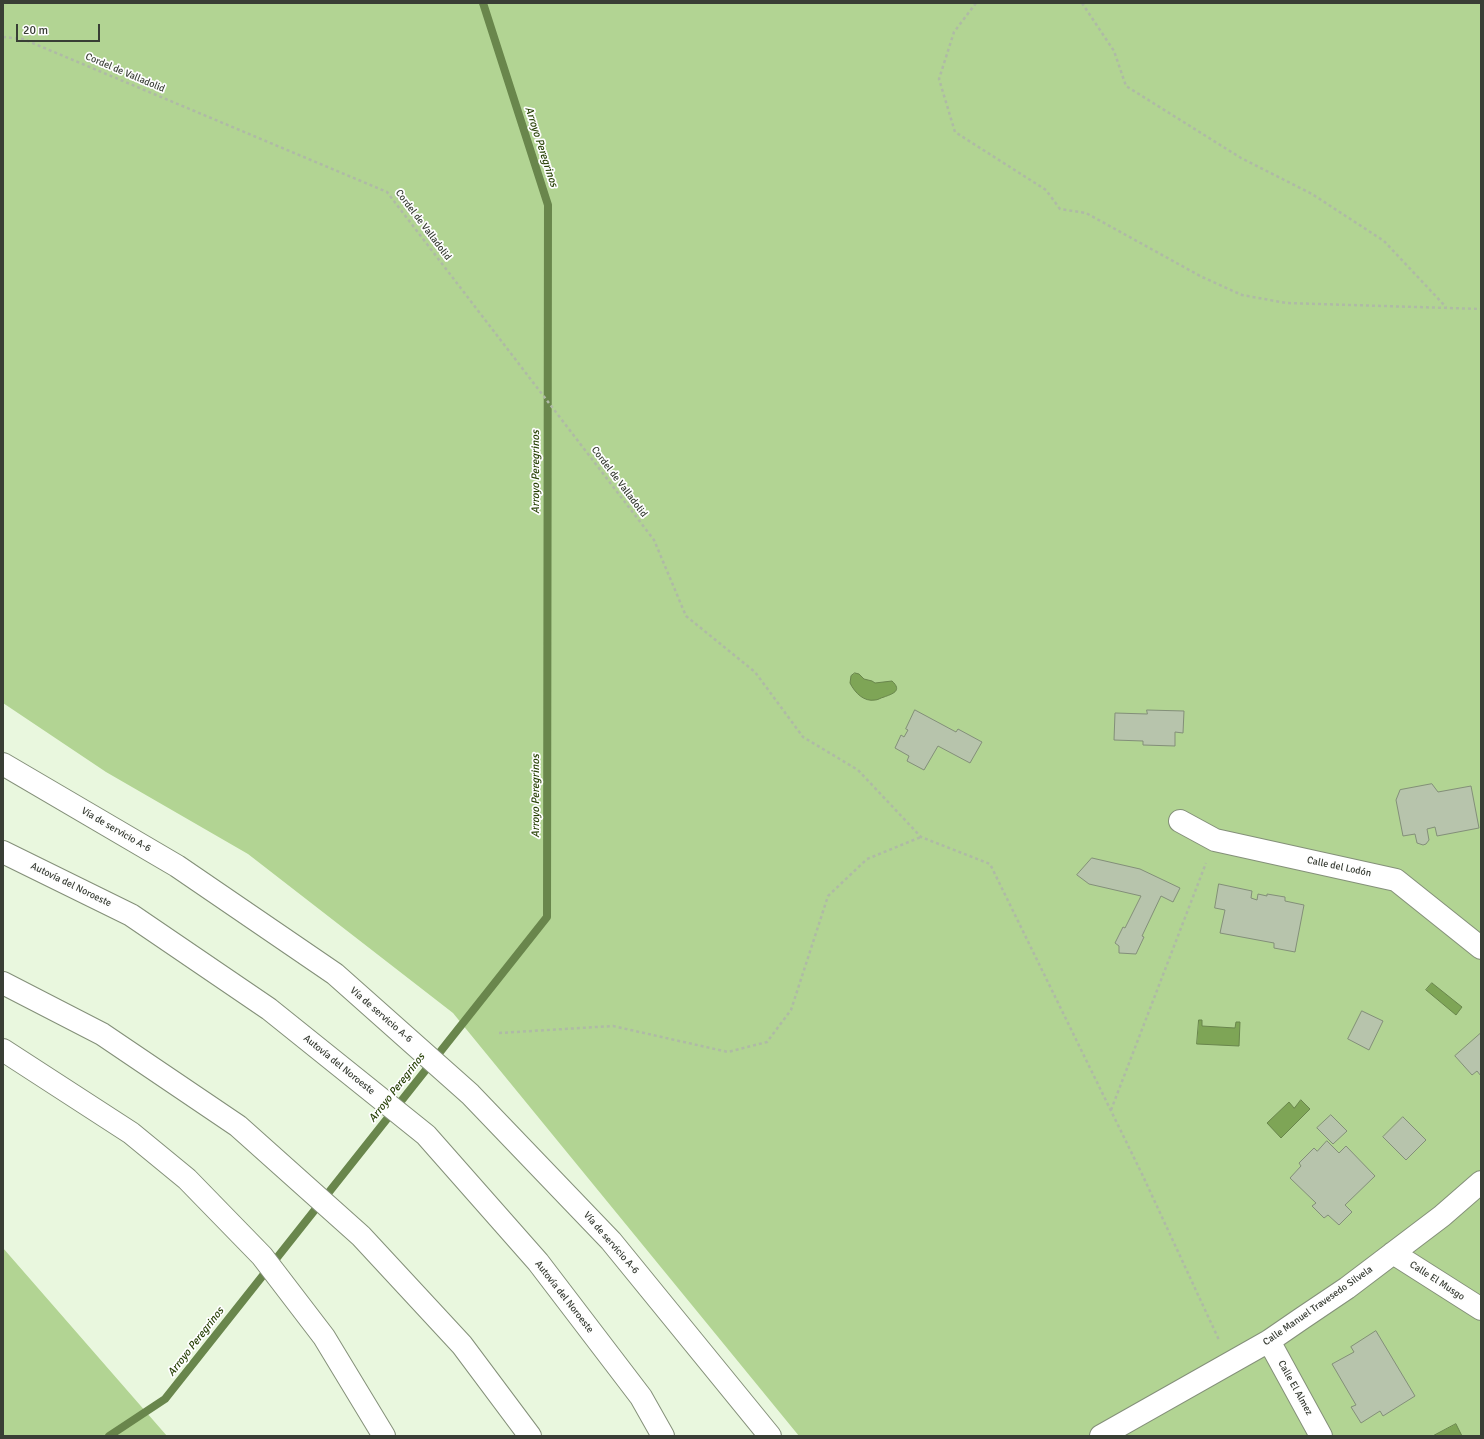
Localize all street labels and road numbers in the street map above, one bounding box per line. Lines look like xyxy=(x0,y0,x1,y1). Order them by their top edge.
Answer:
street label: Cordel de Valladolid xyxy=(83,51,167,95)
street label: Cordel de Valladolid xyxy=(393,187,453,263)
street label: Cordel de Valladolid xyxy=(589,444,649,520)
street label: Vía de servicio A-6 xyxy=(79,805,153,855)
street label: Calle del Lodón xyxy=(1306,854,1372,880)
street label: Autovía del Noroeste xyxy=(29,860,113,910)
street label: Vía de servicio A-6 xyxy=(347,985,415,1045)
street label: Autovía del Noroeste xyxy=(301,1032,377,1098)
street label: Vía de servicio A-6 xyxy=(581,1209,641,1277)
street label: Autovía del Noroeste xyxy=(532,1258,596,1336)
street label: Calle El Musgo xyxy=(1407,1259,1467,1303)
street label: Calle Manuel Travesedo Silvela xyxy=(1261,1263,1375,1349)
street label: Calle El Almez xyxy=(1275,1358,1315,1418)

